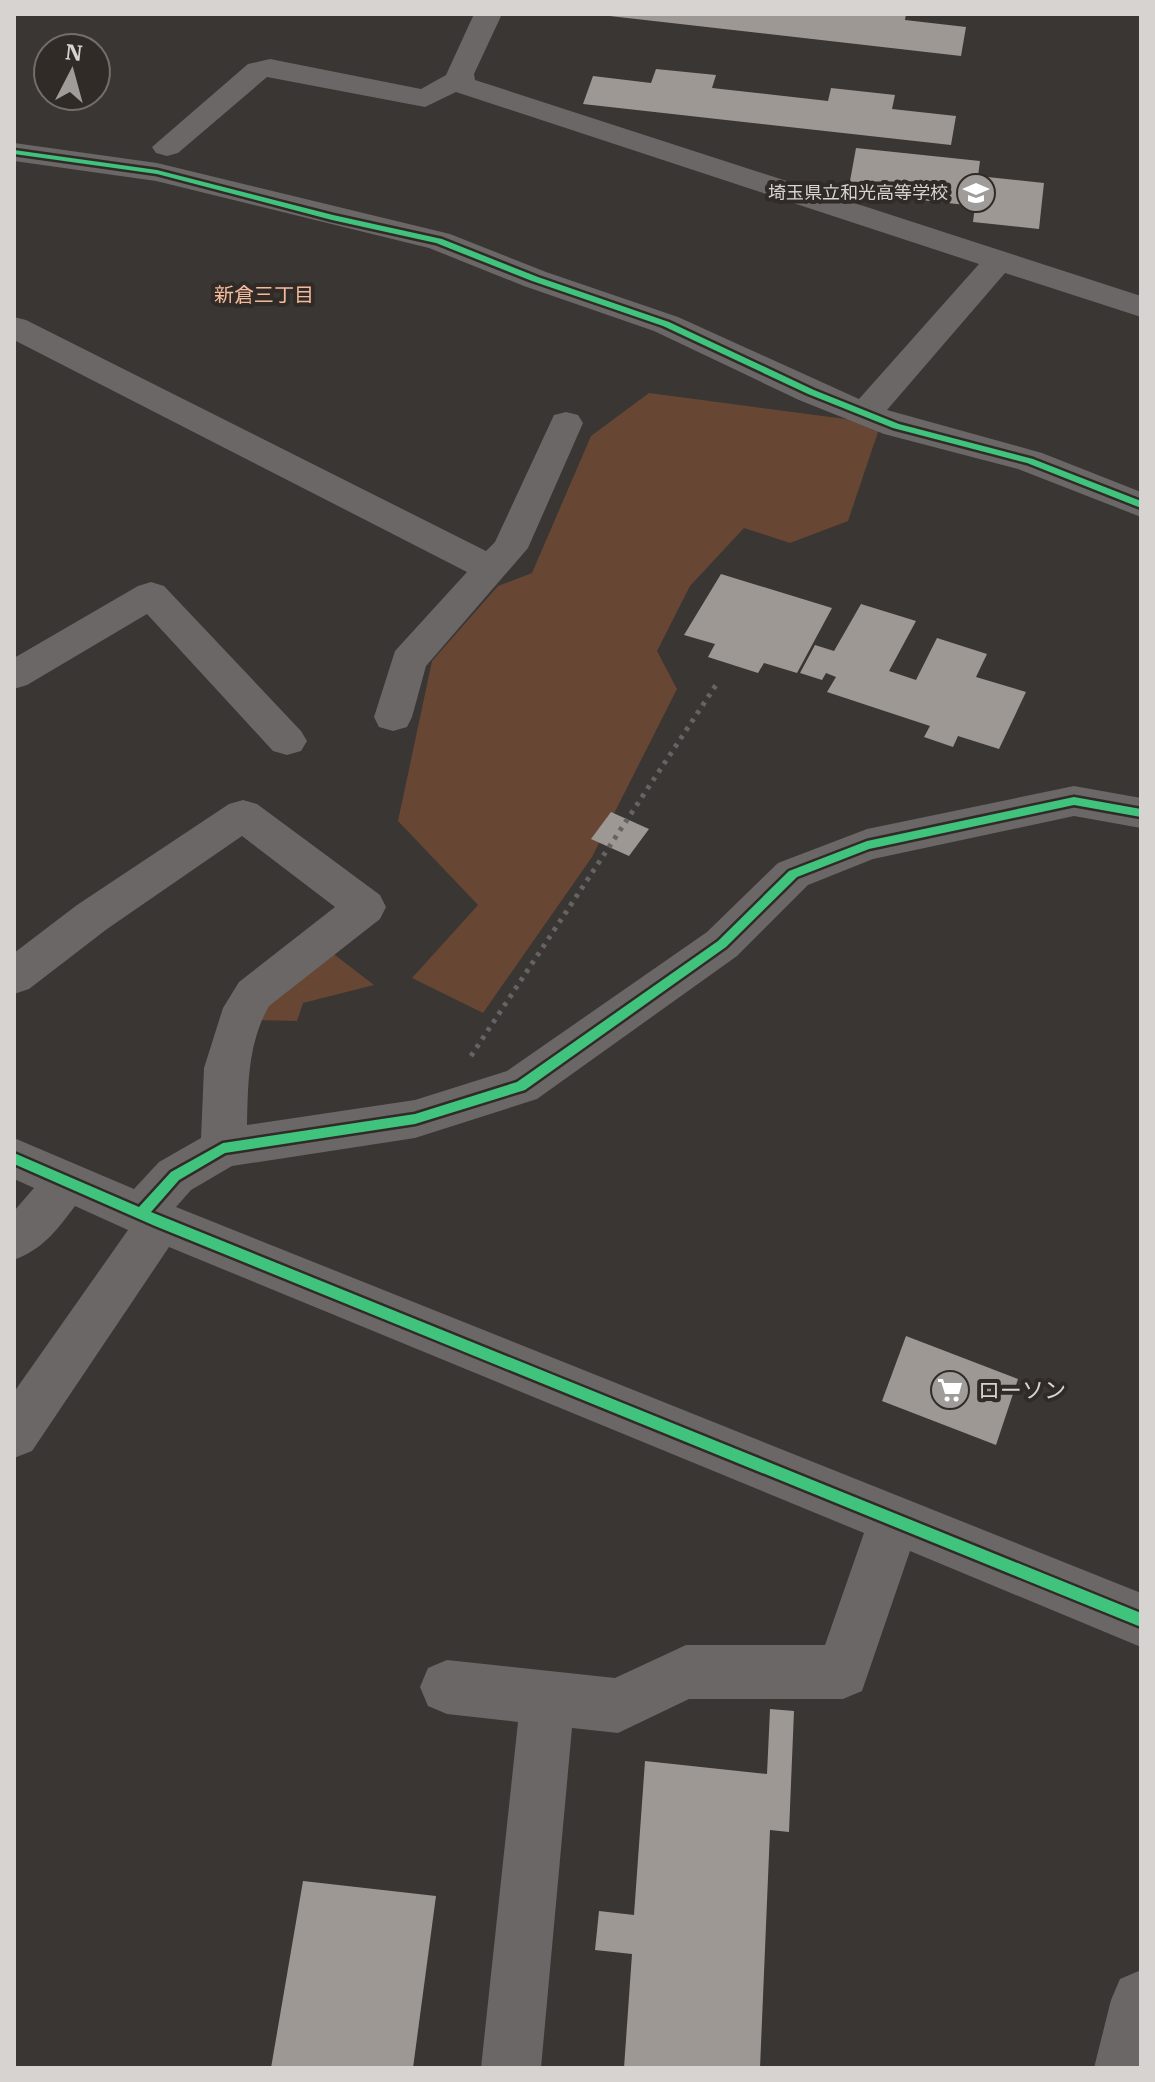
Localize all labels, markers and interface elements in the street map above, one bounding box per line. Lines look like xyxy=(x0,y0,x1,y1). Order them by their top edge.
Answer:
north arrow xyxy=(32,32,112,112)
text: N xyxy=(64,36,84,67)
school or university icon: 埼玉県立和光高等学校 xyxy=(955,172,997,214)
place label: 埼玉県立和光高等学校 xyxy=(768,181,948,204)
district label: 新倉三丁目 xyxy=(214,281,314,308)
supermarket icon: ローソン xyxy=(929,1369,971,1411)
place label: ローソン xyxy=(978,1375,1066,1404)

